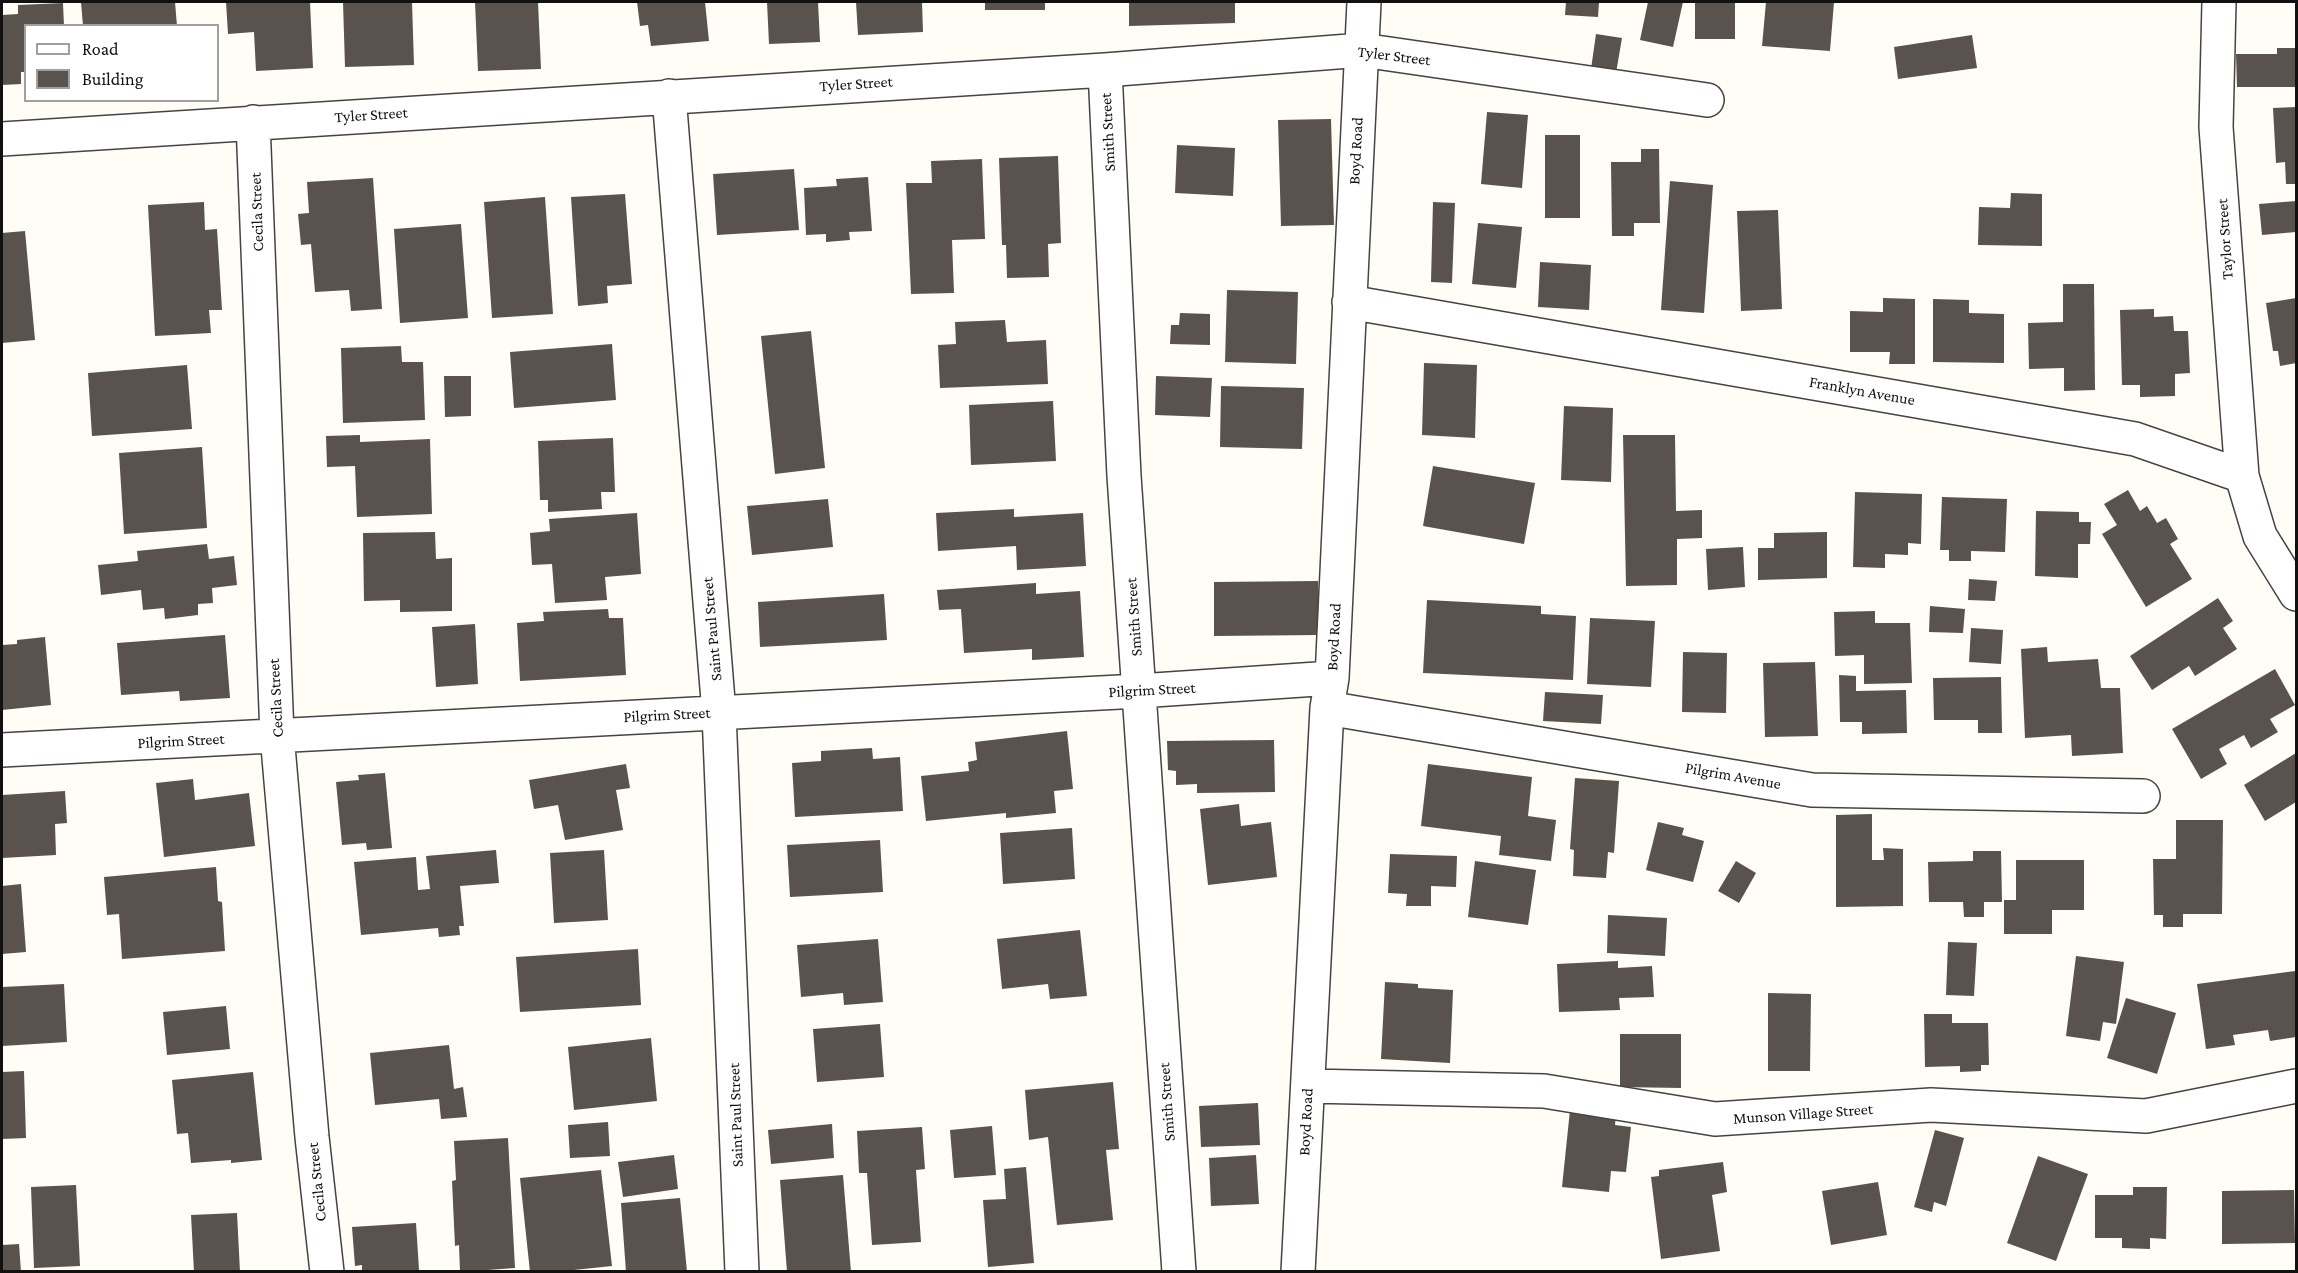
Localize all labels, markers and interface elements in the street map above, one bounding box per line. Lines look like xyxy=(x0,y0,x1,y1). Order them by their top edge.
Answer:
legend xyxy=(24,24,219,102)
text: Road xyxy=(82,39,119,59)
street label: Tyler Street xyxy=(1356,42,1432,70)
text: Building xyxy=(82,69,143,89)
street label: Tyler Street xyxy=(819,72,893,96)
street label: Smith Street xyxy=(1096,92,1120,172)
street label: Tyler Street xyxy=(334,103,408,127)
street label: Boyd Road xyxy=(1345,117,1367,185)
street label: Cecila Street xyxy=(246,172,268,252)
street label: Taylor Street xyxy=(2213,198,2237,280)
street label: Franklyn Avenue xyxy=(1808,372,1916,410)
street label: Saint Paul Street xyxy=(698,576,726,682)
street label: Smith Street xyxy=(1122,577,1146,657)
street label: Boyd Road xyxy=(1323,603,1345,671)
street label: Cecila Street xyxy=(264,658,288,738)
street label: Pilgrim Street xyxy=(1108,678,1196,702)
street label: Pilgrim Street xyxy=(623,703,711,727)
street label: Pilgrim Street xyxy=(137,729,225,753)
street label: Pilgrim Avenue xyxy=(1684,758,1782,794)
street label: Smith Street xyxy=(1155,1062,1179,1142)
street label: Saint Paul Street xyxy=(725,1063,747,1167)
street label: Boyd Road xyxy=(1295,1088,1317,1156)
street label: Munson Village Street xyxy=(1732,1100,1874,1128)
street label: Cecila Street xyxy=(303,1142,331,1222)

